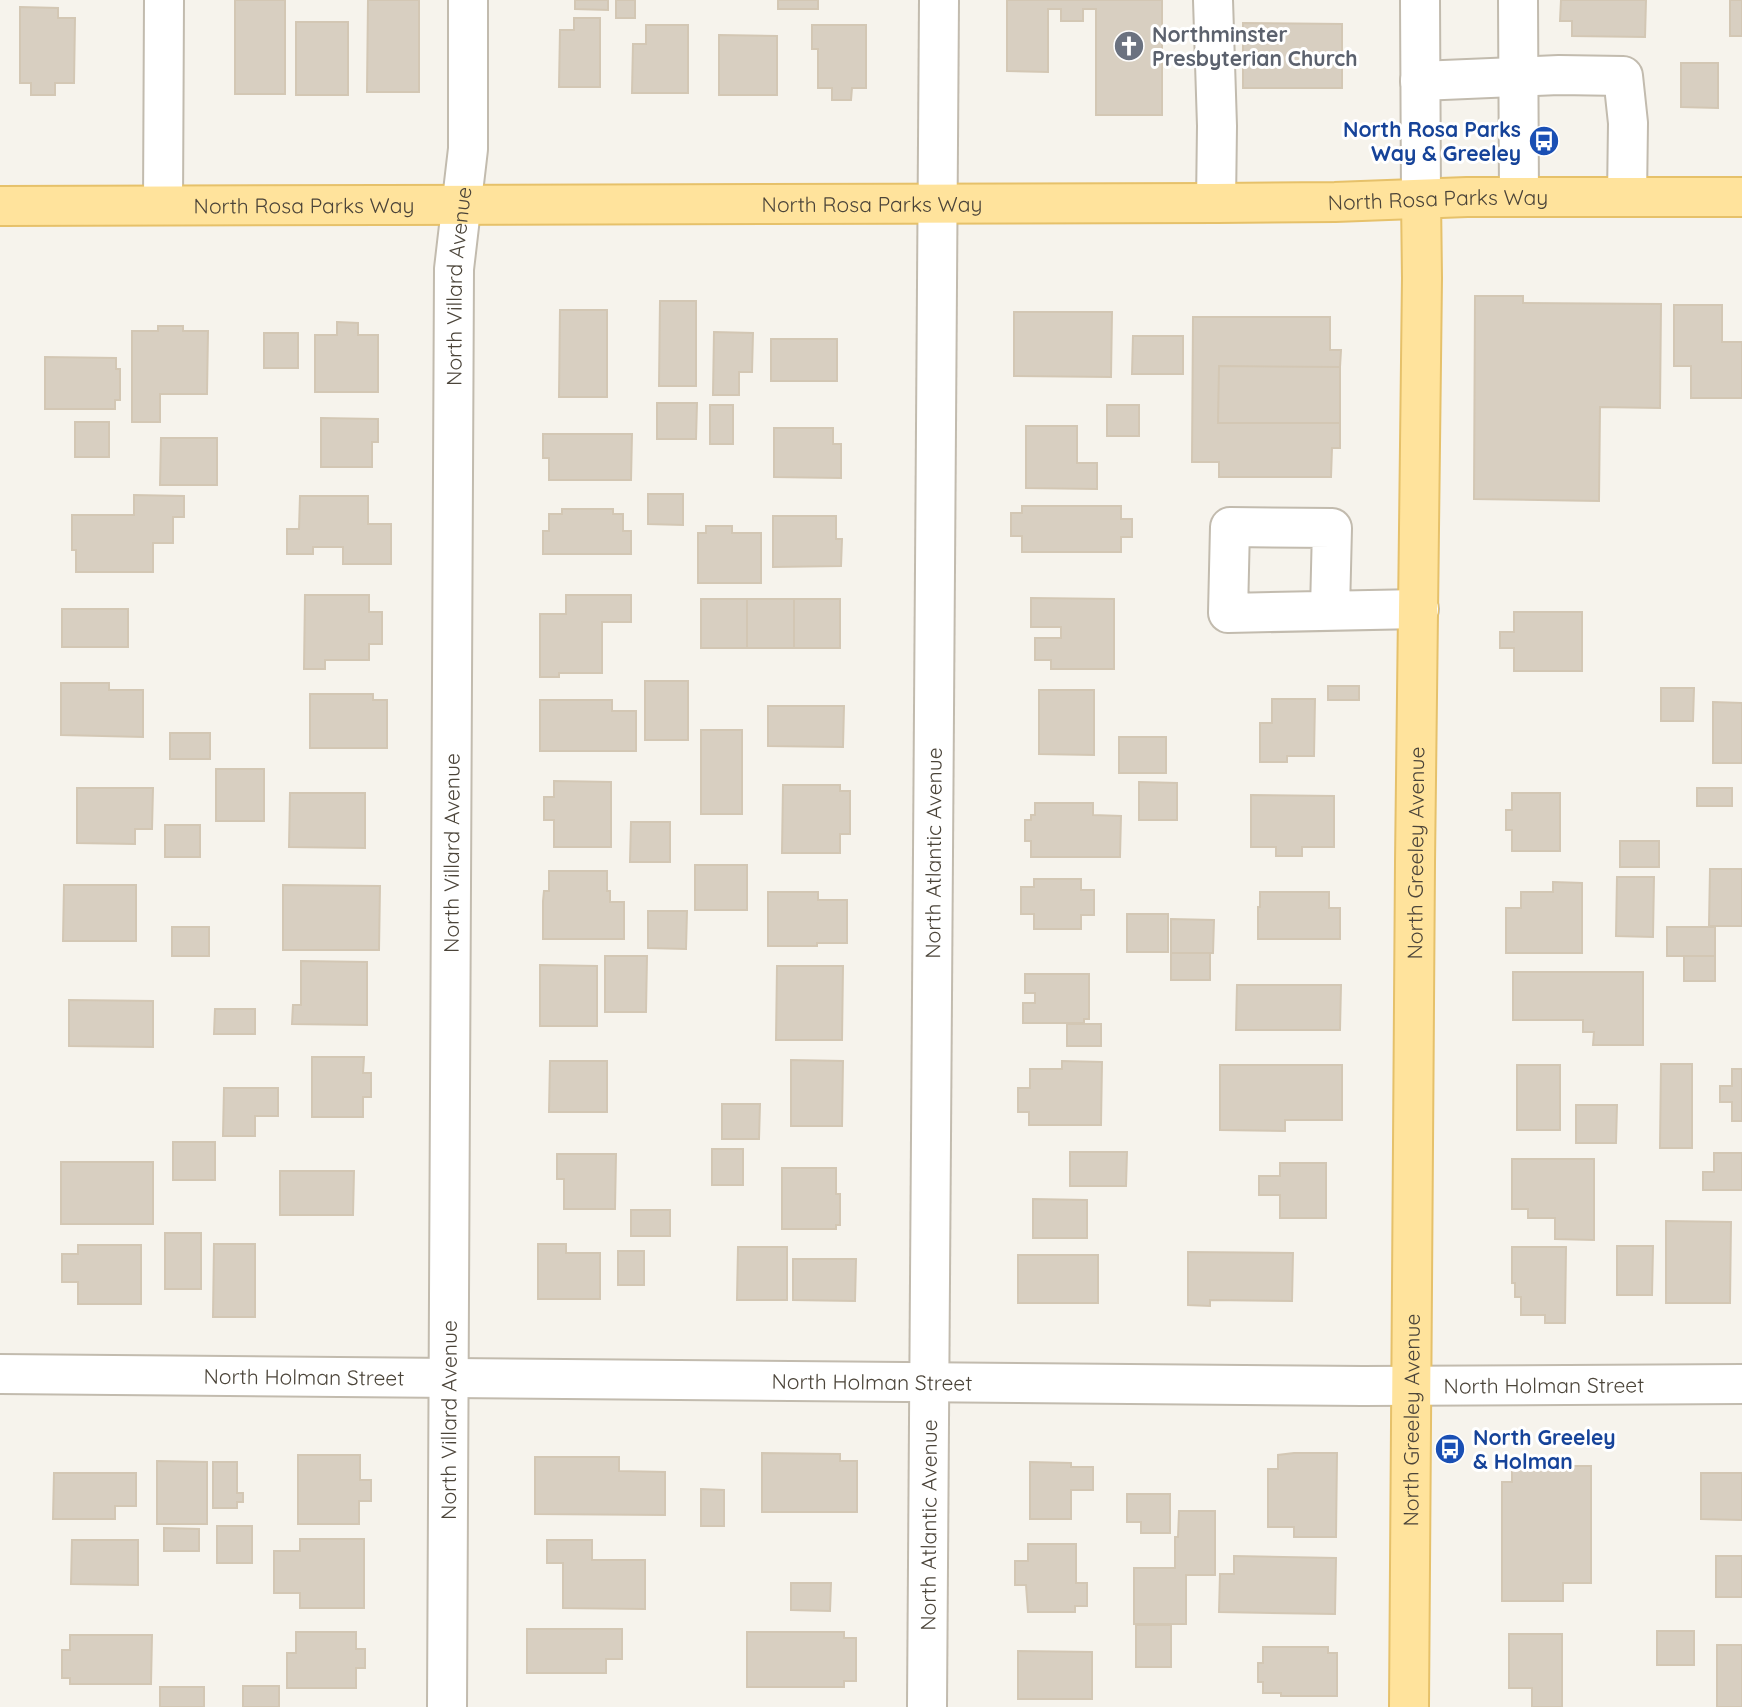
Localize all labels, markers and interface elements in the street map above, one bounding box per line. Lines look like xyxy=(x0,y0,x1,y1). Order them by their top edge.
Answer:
place label: Northminster Presbyterian Church xyxy=(1152,21,1358,71)
church icon: Northminster Presbyterian Church xyxy=(1112,29,1146,63)
place label: North Rosa Parks Way & Greeley xyxy=(1343,116,1521,166)
bus stop icon: North Rosa Parks Way & Greeley xyxy=(1527,124,1561,158)
street label: North Rosa Parks Way xyxy=(1327,184,1548,215)
street label: North Villard Avenue xyxy=(440,185,477,386)
street label: North Rosa Parks Way xyxy=(762,191,982,217)
street label: North Rosa Parks Way xyxy=(194,192,414,219)
street label: North Greeley Avenue xyxy=(1401,746,1429,960)
street label: North Atlantic Avenue xyxy=(919,747,947,959)
street label: North Villard Avenue xyxy=(438,753,465,953)
street label: North Greeley Avenue xyxy=(1397,1314,1425,1526)
street label: North Villard Avenue xyxy=(435,1320,462,1520)
street label: North Holman Street xyxy=(204,1363,404,1391)
street label: North Holman Street xyxy=(771,1368,972,1396)
street label: North Holman Street xyxy=(1444,1372,1644,1399)
street label: North Atlantic Avenue xyxy=(915,1419,942,1631)
place label: North Greeley & Holman xyxy=(1473,1424,1616,1474)
bus stop icon: North Greeley & Holman xyxy=(1433,1432,1467,1466)

